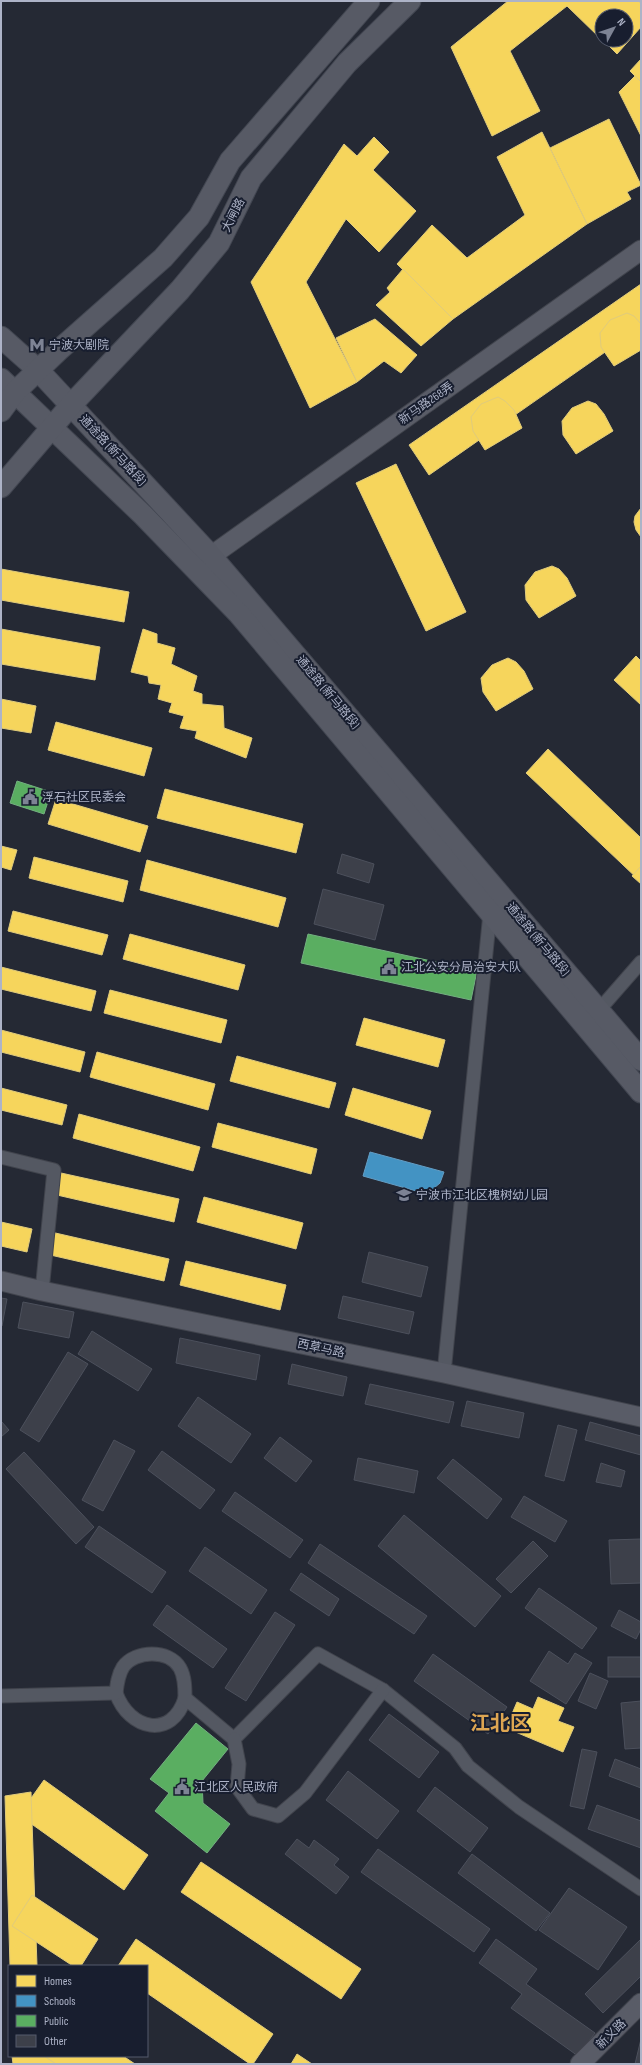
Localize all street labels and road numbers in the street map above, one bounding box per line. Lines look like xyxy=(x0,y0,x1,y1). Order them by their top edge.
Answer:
street label: 大闸路 xyxy=(219,196,248,235)
street label: 新马路268弄 xyxy=(396,379,457,428)
street label: 通途路 (新马路段) xyxy=(76,412,149,489)
street label: 通途路 (新马路段) xyxy=(293,653,363,732)
street label: 通途路 (新马路段) xyxy=(503,900,573,979)
street label: 西草马路 xyxy=(296,1336,346,1361)
street label: 新义路 xyxy=(593,2016,629,2052)

